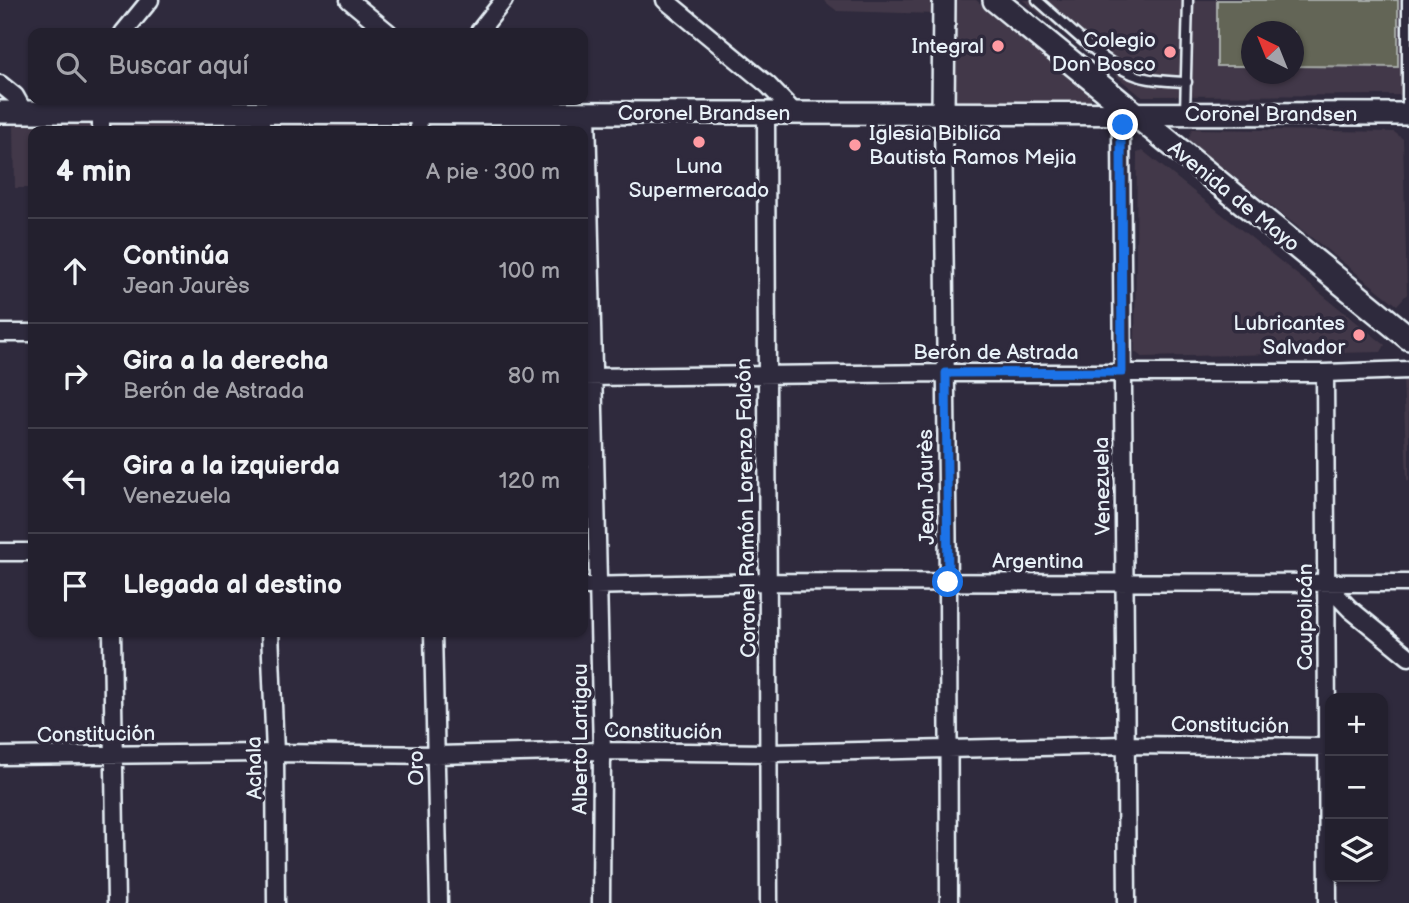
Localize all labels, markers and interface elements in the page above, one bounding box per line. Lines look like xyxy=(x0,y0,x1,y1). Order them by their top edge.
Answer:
north arrow xyxy=(1241,21,1304,84)
search box xyxy=(28,28,588,105)
place label: Colegio Don Bosco xyxy=(1052,28,1156,77)
place label: Integral xyxy=(912,34,984,59)
marker: Integral xyxy=(990,38,1006,54)
marker: Colegio Don Bosco xyxy=(1162,44,1178,60)
icon: search xyxy=(52,48,90,86)
text: Buscar aquí xyxy=(108,51,249,82)
street label: Coronel Brandsen xyxy=(618,101,790,126)
street label: Coronel Brandsen xyxy=(1185,102,1357,127)
route end xyxy=(1107,109,1138,140)
place label: Iglesia Biblica Bautista Ramos Mejia xyxy=(869,121,1077,170)
marker: Luna Supermercado xyxy=(691,134,707,150)
street label: Avenida de Mayo xyxy=(1163,136,1305,257)
marker: Iglesia Biblica Bautista Ramos Mejia xyxy=(847,137,863,153)
text: 4 min xyxy=(56,154,131,190)
place label: Luna Supermercado xyxy=(629,154,769,203)
text: A pie · 300 m xyxy=(426,158,560,186)
text: Continúa xyxy=(123,241,230,272)
icon: ahead xyxy=(56,252,94,290)
text: 100 m xyxy=(499,257,560,285)
text: Jean Jaurès xyxy=(123,272,250,300)
place label: Lubricantes Salvador xyxy=(1233,311,1345,360)
marker: Lubricantes Salvador xyxy=(1351,327,1367,343)
street label: Berón de Astrada xyxy=(913,340,1079,365)
text: Gira a la derecha xyxy=(123,346,329,377)
icon: right xyxy=(56,357,94,395)
street label: Coronel Ramón Lorenzo Falcón xyxy=(731,358,762,658)
text: 80 m xyxy=(508,362,560,390)
text: Berón de Astrada xyxy=(123,377,304,405)
street label: Jean Jaurès xyxy=(913,429,940,545)
street label: Venezuela xyxy=(1089,436,1116,536)
text: Gira a la izquierda xyxy=(123,451,340,482)
icon: left xyxy=(56,462,94,500)
text: 120 m xyxy=(499,467,560,495)
text: Venezuela xyxy=(123,482,231,510)
street label: Argentina xyxy=(992,549,1084,574)
street label: Caupolicán xyxy=(1293,563,1318,671)
route start xyxy=(932,566,963,597)
icon: arrive xyxy=(56,567,94,605)
text: Llegada al destino xyxy=(123,570,342,601)
street label: Alberto Lartigau xyxy=(568,663,593,815)
map controls xyxy=(1325,693,1388,882)
button: + xyxy=(1325,693,1388,756)
street label: Constitución xyxy=(1171,712,1289,739)
street label: Constitución xyxy=(604,718,722,745)
street label: Constitución xyxy=(37,721,155,748)
street label: Achala xyxy=(241,736,268,800)
street label: Oro xyxy=(404,750,429,786)
button: − xyxy=(1325,756,1388,819)
button: layers xyxy=(1325,819,1388,882)

